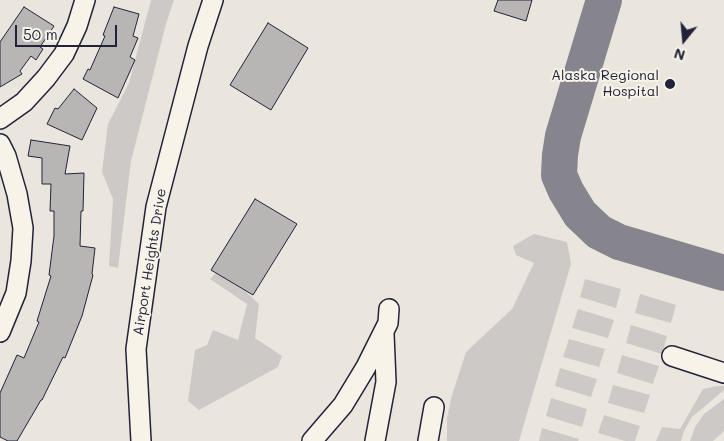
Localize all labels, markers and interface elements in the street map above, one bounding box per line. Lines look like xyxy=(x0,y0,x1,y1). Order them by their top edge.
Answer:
scale bar xyxy=(18,15,120,47)
north arrow xyxy=(659,15,709,65)
text: 50 m xyxy=(23,24,58,44)
text: N xyxy=(672,44,687,65)
place label: Alaska Regional Hospital xyxy=(551,68,659,100)
marker: Alaska Regional Hospital xyxy=(663,77,677,91)
street label: Airport Heights Drive xyxy=(130,187,170,337)

